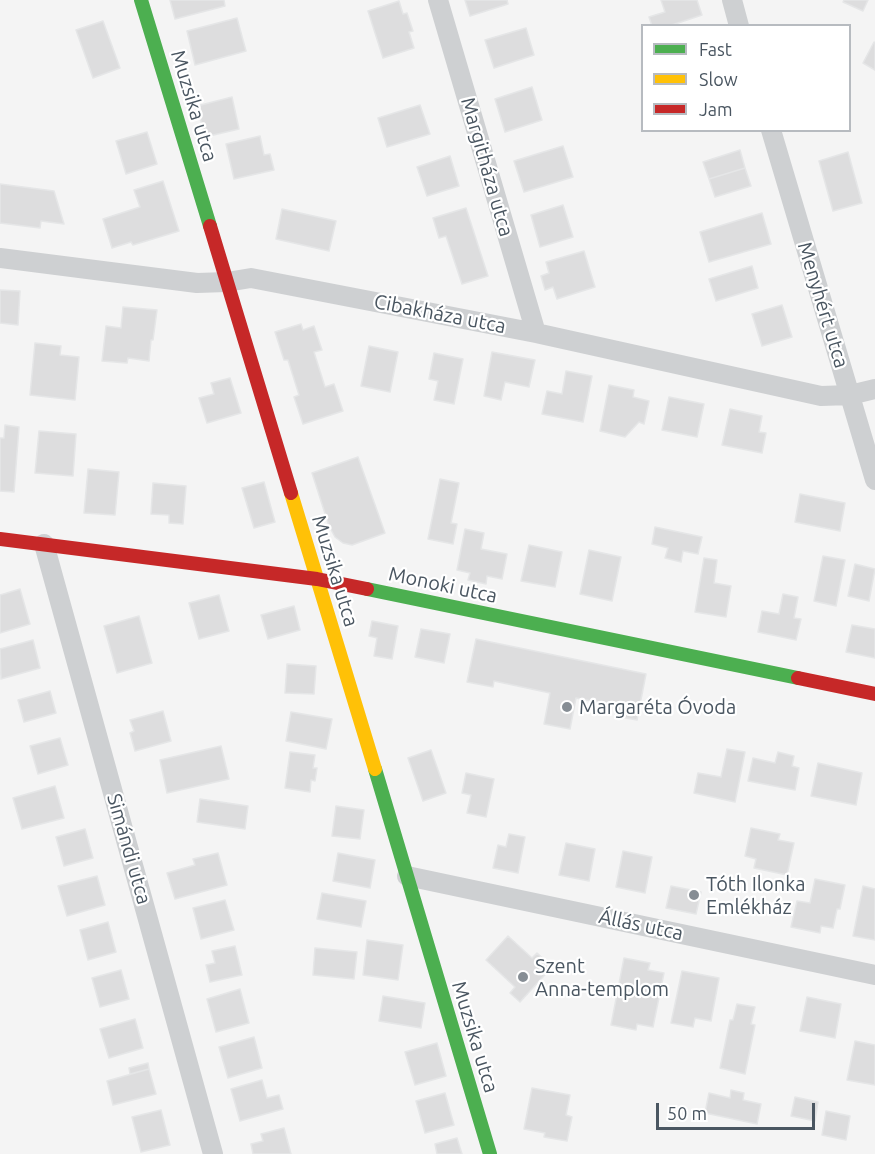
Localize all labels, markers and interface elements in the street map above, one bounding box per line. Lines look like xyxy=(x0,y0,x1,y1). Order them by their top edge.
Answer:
legend xyxy=(641,24,851,132)
text: Fast xyxy=(699,39,732,59)
street label: Muzsika utca xyxy=(166,47,222,165)
text: Slow xyxy=(699,69,738,89)
street label: Margitháza utca xyxy=(456,95,518,239)
text: Jam xyxy=(699,99,733,119)
street label: Menyhért utca xyxy=(792,239,854,371)
street label: Cibakháza utca xyxy=(372,289,508,339)
street label: Muzsika utca xyxy=(307,512,363,630)
street label: Monoki utca xyxy=(386,562,500,608)
place label: Margaréta Óvoda xyxy=(579,695,736,719)
marker: Margaréta Óvoda xyxy=(560,700,574,714)
street label: Simándi utca xyxy=(102,791,156,907)
place label: Tóth Ilonka Emlékház xyxy=(706,872,806,919)
marker: Tóth Ilonka Emlékház xyxy=(687,888,701,902)
street label: Állás utca xyxy=(597,904,685,946)
place label: Szent Anna-templom xyxy=(535,954,669,1001)
marker: Szent Anna-templom xyxy=(516,970,530,984)
street label: Muzsika utca xyxy=(447,978,503,1096)
scale bar xyxy=(659,1091,818,1129)
text: 50 m xyxy=(667,1103,707,1123)

